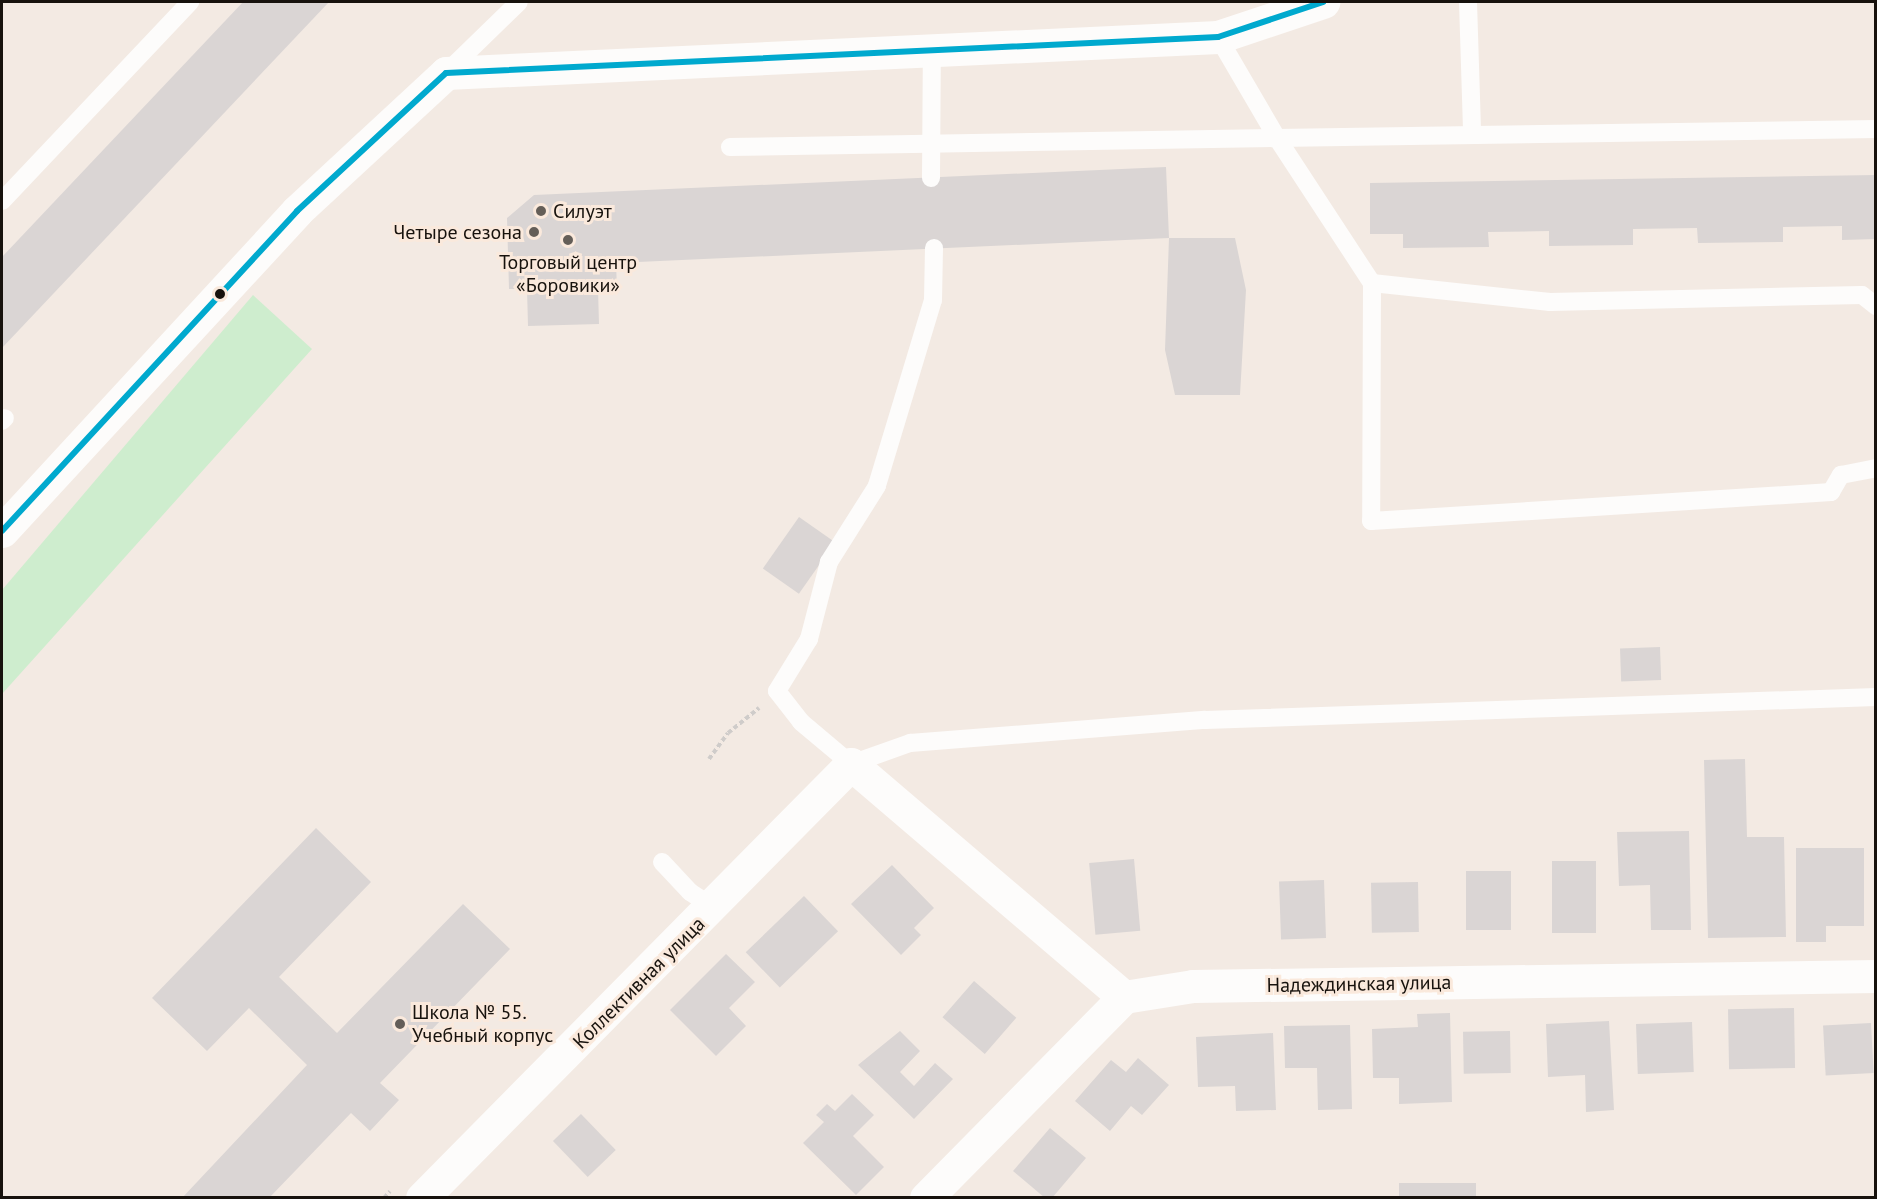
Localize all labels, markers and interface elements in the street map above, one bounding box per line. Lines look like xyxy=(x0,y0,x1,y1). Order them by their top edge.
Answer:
place label: Силуэт xyxy=(553,199,612,223)
marker: Силуэт xyxy=(534,204,548,218)
place label: Четыре сезона xyxy=(393,220,522,244)
marker: Четыре сезона xyxy=(527,225,541,239)
marker: Торговый центр «Боровики» xyxy=(561,233,575,247)
place label: Торговый центр «Боровики» xyxy=(499,250,637,297)
unlabelled marker xyxy=(214,288,226,300)
street label: Коллективная улица xyxy=(568,912,710,1054)
street label: Надеждинская улица xyxy=(1266,970,1452,998)
place label: Школа № 55. Учебный корпус xyxy=(412,1000,553,1047)
marker: Школа № 55. Учебный корпус xyxy=(393,1017,407,1031)

